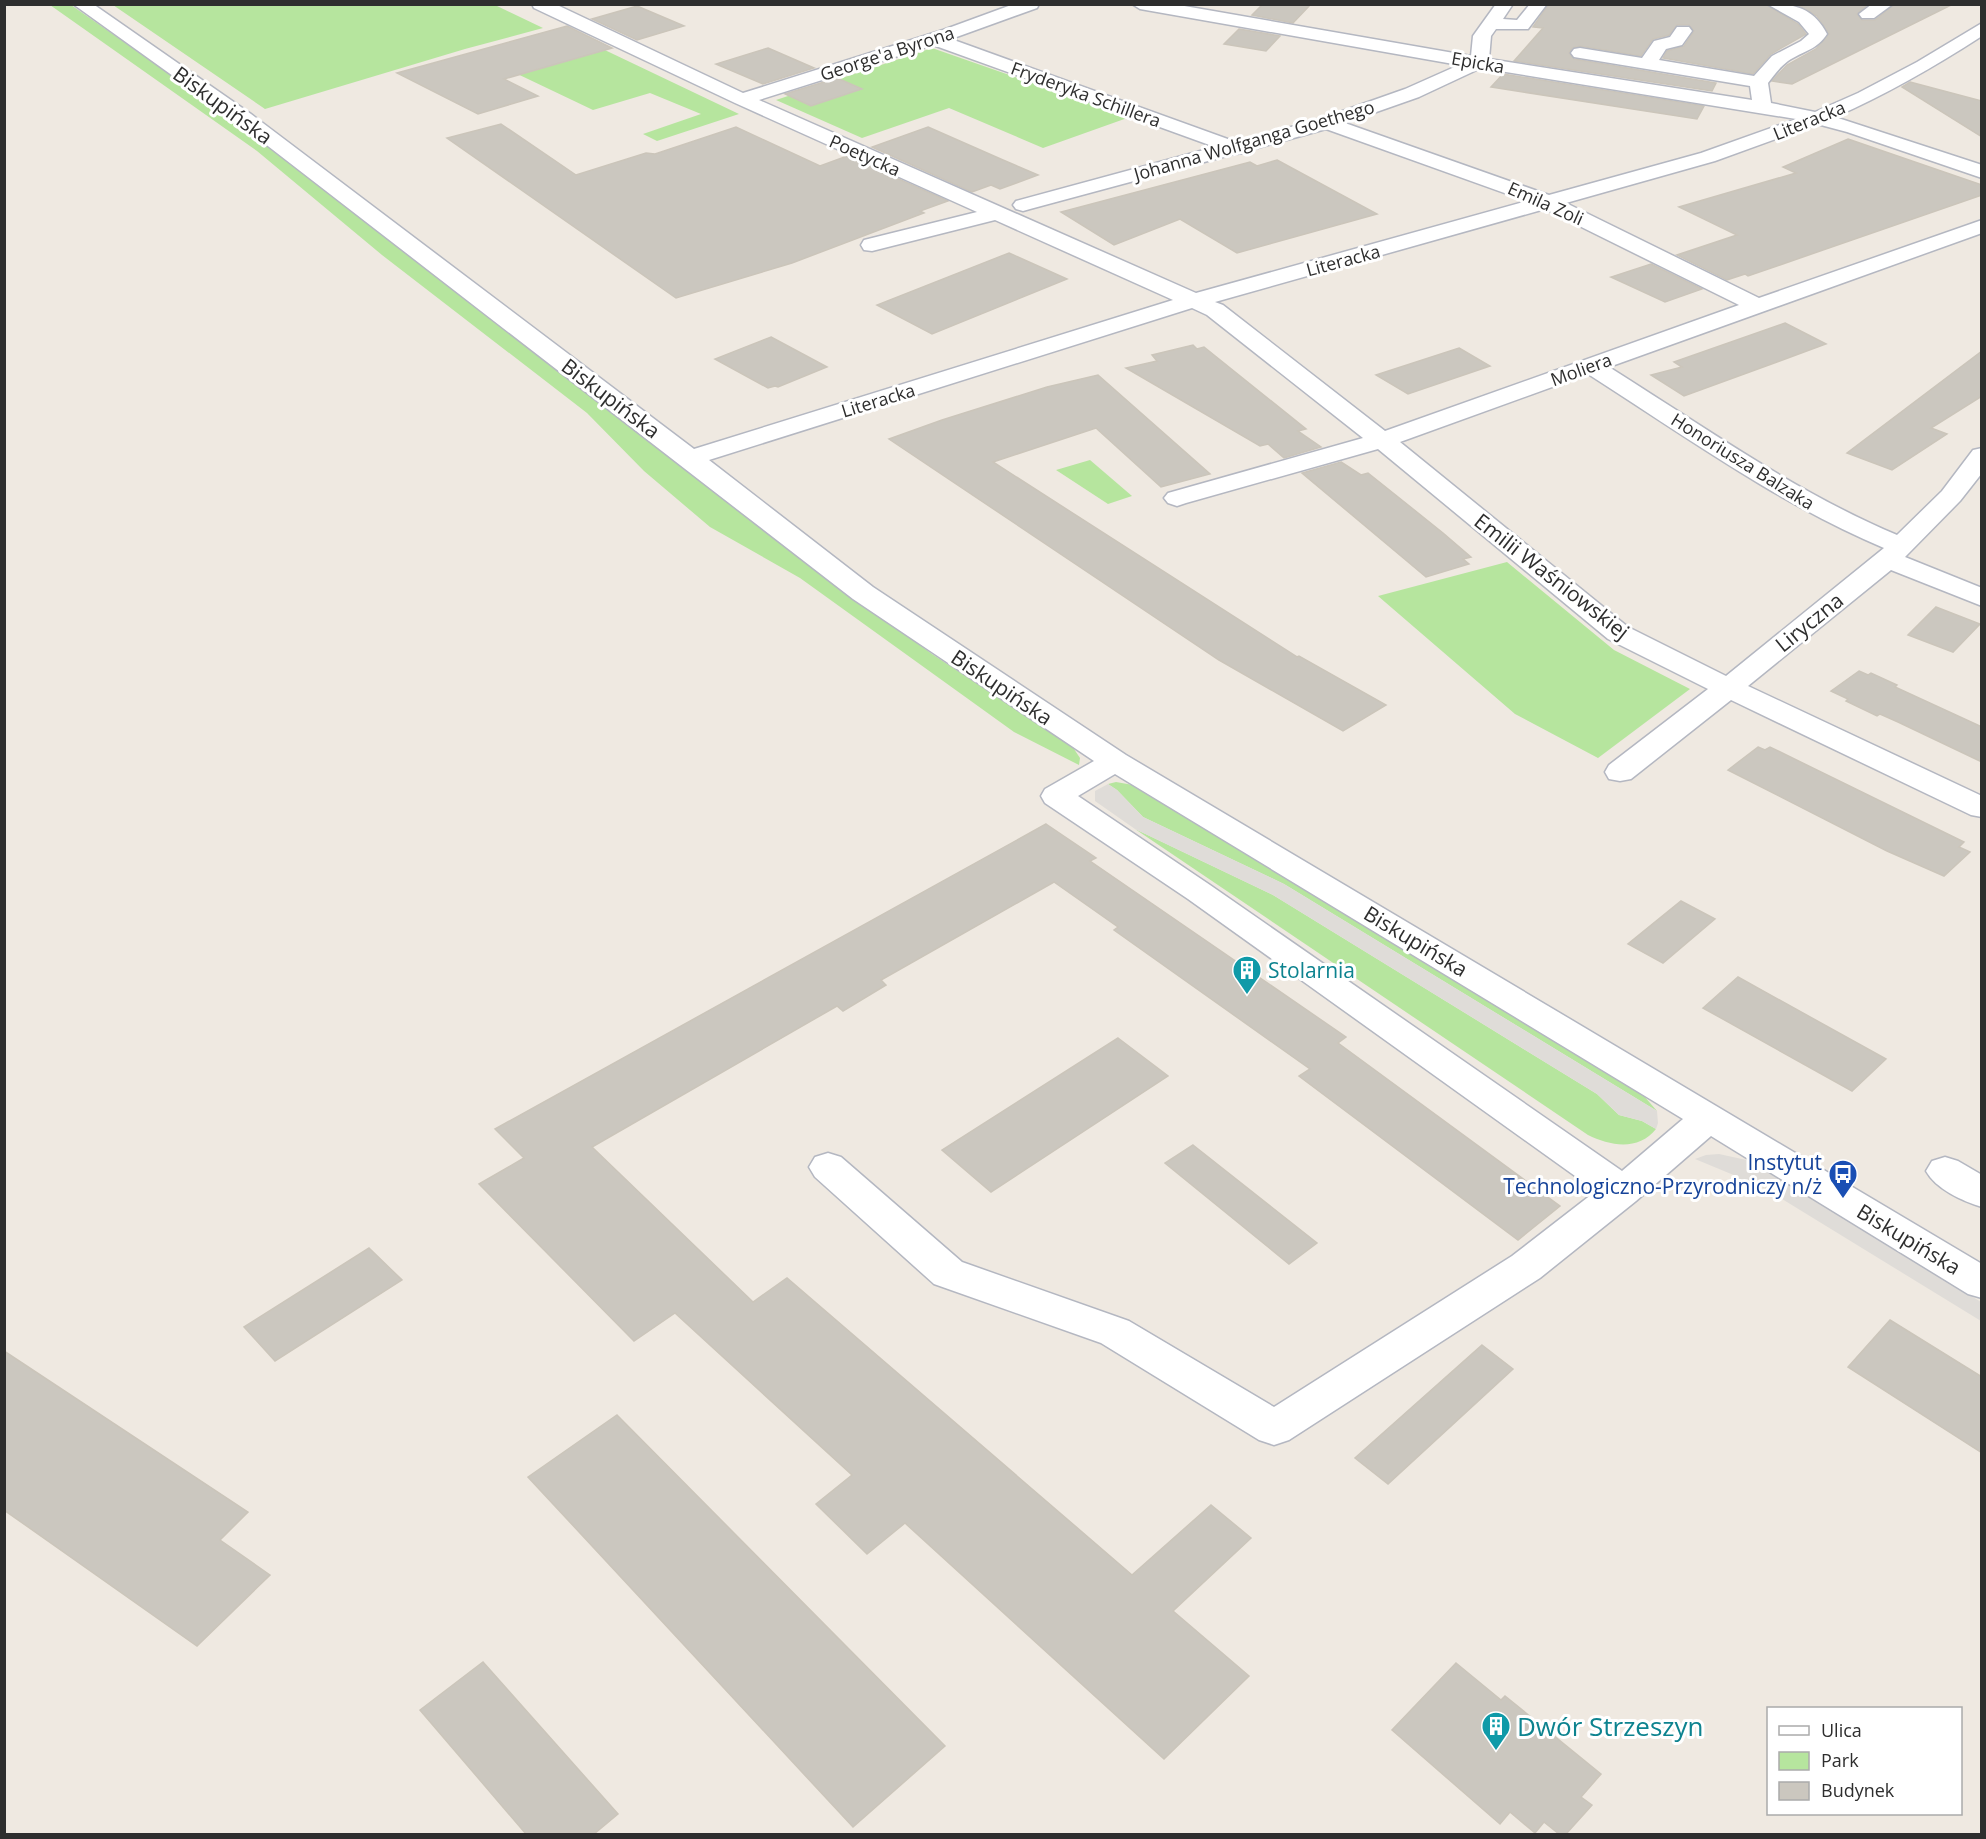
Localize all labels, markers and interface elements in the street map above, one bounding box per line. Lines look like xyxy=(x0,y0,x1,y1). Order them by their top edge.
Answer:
street label: George'a Byrona xyxy=(817,20,957,86)
street label: Epicka xyxy=(1450,46,1506,78)
street label: Fryderyka Schillera xyxy=(1008,56,1164,132)
street label: Biskupińska xyxy=(168,59,278,151)
street label: Johanna Wolfganga Goethego xyxy=(1129,94,1377,186)
street label: Literacka xyxy=(1769,95,1849,145)
street label: Poetycka xyxy=(826,129,904,181)
street label: Emila Zoli xyxy=(1504,176,1588,230)
street label: Literacka xyxy=(1303,239,1383,281)
street label: Moliera xyxy=(1547,347,1615,391)
street label: Biskupińska xyxy=(556,352,666,444)
street label: Literacka xyxy=(838,377,918,423)
street label: Honoriusza Balzaka xyxy=(1667,407,1819,515)
street label: Emilii Waśniowskiej xyxy=(1469,507,1635,645)
street label: Liryczna xyxy=(1769,586,1849,658)
street label: Biskupińska xyxy=(946,643,1058,731)
street label: Biskupińska xyxy=(1359,899,1473,983)
building icon: Stolarnia xyxy=(1231,954,1263,996)
place label: Stolarnia xyxy=(1268,956,1355,984)
place label: Instytut Technologiczno-Przyrodniczy n/ż xyxy=(1503,1148,1822,1200)
bus stop icon: Instytut Technologiczno-Przyrodniczy n/ż xyxy=(1827,1158,1859,1200)
street label: Biskupińska xyxy=(1852,1197,1966,1281)
legend xyxy=(1767,1707,1962,1815)
place label: Dwór Strzeszyn xyxy=(1517,1708,1704,1744)
building icon: Dwór Strzeszyn xyxy=(1480,1710,1512,1752)
text: Ulica xyxy=(1821,1718,1862,1742)
text: Park xyxy=(1821,1748,1859,1772)
text: Budynek xyxy=(1821,1778,1895,1802)

